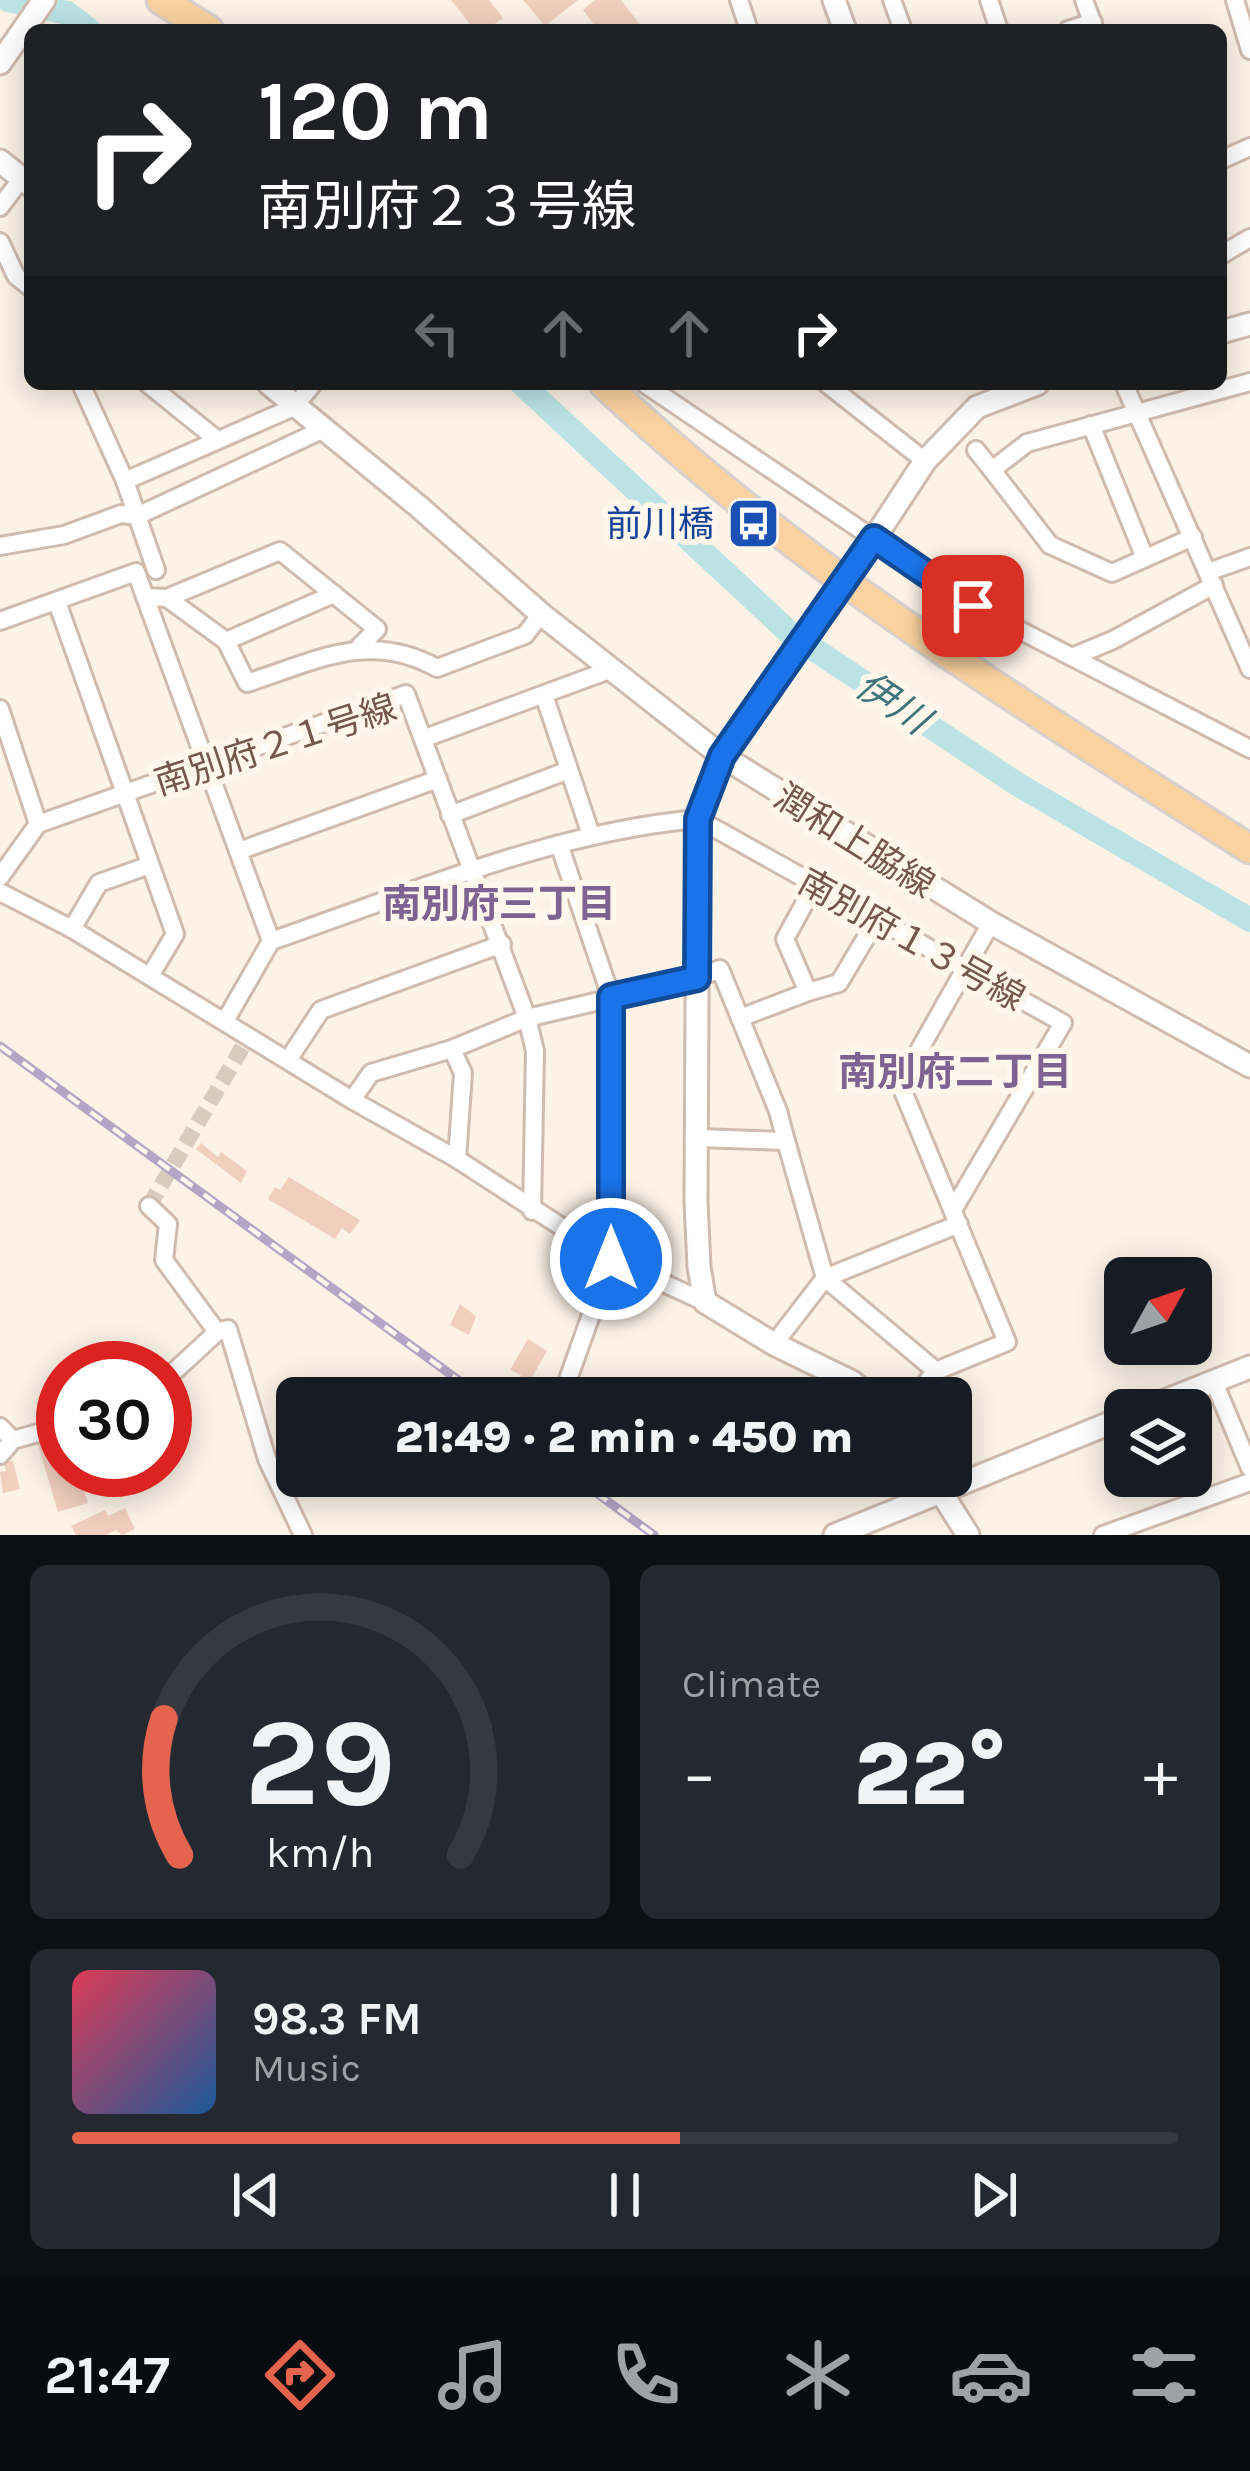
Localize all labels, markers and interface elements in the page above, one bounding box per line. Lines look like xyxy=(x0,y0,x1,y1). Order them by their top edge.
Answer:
text: 120 m xyxy=(258,62,493,160)
icon: right xyxy=(60,72,216,228)
text: 南別府２３号線 xyxy=(258,175,636,239)
icon: left xyxy=(404,300,470,366)
icon: ahead xyxy=(530,300,596,366)
icon: ahead xyxy=(656,300,722,366)
icon: right xyxy=(782,300,848,366)
bus stop icon: 前川橋 xyxy=(725,495,781,551)
place label: 前川橋 xyxy=(606,503,714,545)
pin xyxy=(922,555,1024,657)
icon: arrive xyxy=(940,573,1006,639)
water label: 伊川 xyxy=(847,662,941,746)
street label: 南別府２１号線 xyxy=(149,686,402,804)
street label: 潤和上脇線 xyxy=(767,775,942,906)
street label: 南別府１３号線 xyxy=(791,860,1032,1019)
district label: 南別府三丁目 xyxy=(382,881,616,927)
district label: 南別府二丁目 xyxy=(838,1049,1072,1095)
position arrow xyxy=(548,1196,674,1322)
north arrow xyxy=(1104,1257,1212,1365)
map controls xyxy=(1104,1257,1212,1497)
speed limit sign: 30 xyxy=(36,1341,192,1497)
button: layers xyxy=(1104,1389,1212,1497)
text: 21:49 · 2 min · 450 m xyxy=(395,1411,853,1463)
text: Climate xyxy=(682,1661,821,1707)
text: 29 xyxy=(244,1690,396,1835)
text: 22° xyxy=(853,1721,1007,1827)
text: − xyxy=(682,1735,717,1813)
text: + xyxy=(1143,1735,1178,1813)
text: km/h xyxy=(266,1828,374,1878)
text: 98.3 FM xyxy=(252,1993,422,2045)
text: Music xyxy=(252,2045,361,2091)
icon: previous xyxy=(223,2162,289,2228)
icon: pause xyxy=(592,2162,658,2228)
icon: next xyxy=(961,2162,1027,2228)
icon: directions xyxy=(258,2333,342,2417)
icon: music xyxy=(431,2333,515,2417)
icon: phone xyxy=(604,2333,688,2417)
icon: climate xyxy=(776,2333,860,2417)
icon: car xyxy=(949,2333,1033,2417)
icon: filters xyxy=(1122,2333,1206,2417)
text: 21:47 xyxy=(44,2343,170,2407)

